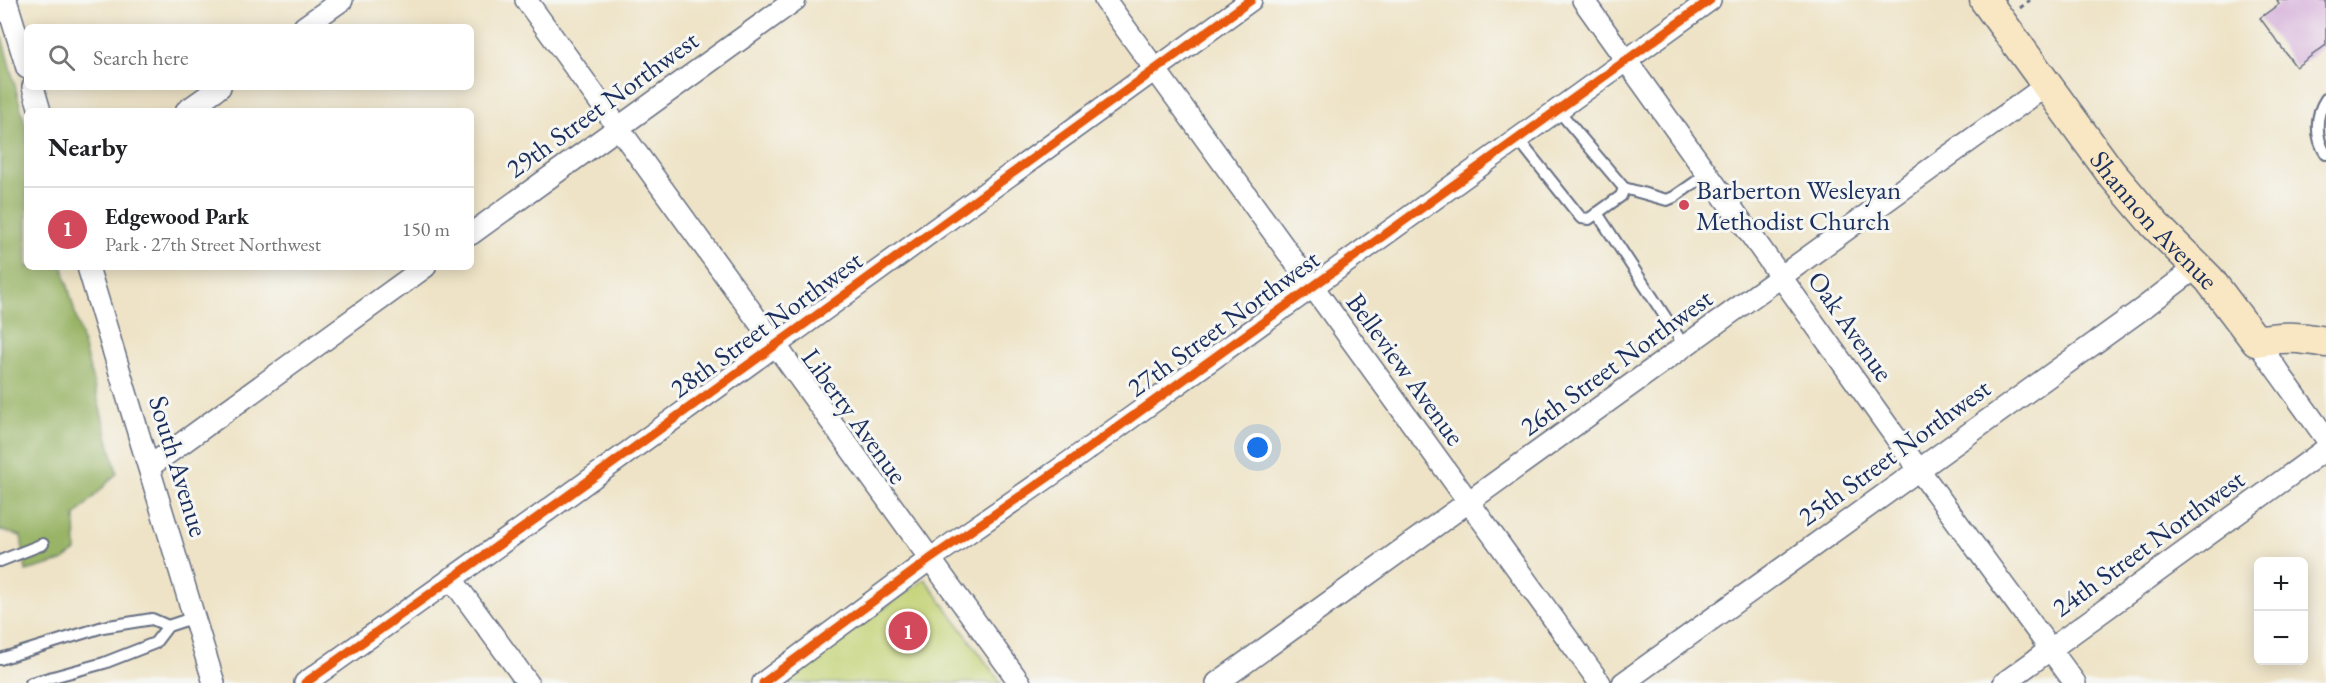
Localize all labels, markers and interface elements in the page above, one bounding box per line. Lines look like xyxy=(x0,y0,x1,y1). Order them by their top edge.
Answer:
street label: 29th Street Northwest xyxy=(499,22,706,186)
search box xyxy=(24,24,474,90)
icon: search xyxy=(45,41,78,74)
text: Search here xyxy=(93,43,188,72)
text: Nearby xyxy=(48,130,128,164)
street label: Shannon Avenue xyxy=(2083,143,2228,296)
place label: Barberton Wesleyan Methodist Church xyxy=(1696,172,1901,238)
marker: Barberton Wesleyan Methodist Church xyxy=(1677,198,1691,212)
text: Edgewood Park xyxy=(105,202,249,231)
text: 1 xyxy=(62,216,73,242)
text: 150 m xyxy=(402,216,450,242)
text: Park · 27th Street Northwest xyxy=(105,231,321,257)
street label: 27th Street Northwest xyxy=(1120,241,1327,405)
street label: 28th Street Northwest xyxy=(663,242,870,406)
street label: Oak Avenue xyxy=(1800,264,1902,388)
street label: 26th Street Northwest xyxy=(1513,280,1720,444)
street label: Belleview Avenue xyxy=(1339,286,1473,452)
street label: Liberty Avenue xyxy=(794,341,916,491)
street label: 25th Street Northwest xyxy=(1791,370,1998,534)
street label: South Avenue xyxy=(141,391,217,541)
your location xyxy=(1243,433,1272,462)
street label: 24th Street Northwest xyxy=(2045,461,2252,625)
map controls xyxy=(2254,557,2308,665)
button: + xyxy=(2254,557,2308,611)
pin: 1 xyxy=(888,608,928,654)
button: − xyxy=(2254,611,2308,665)

